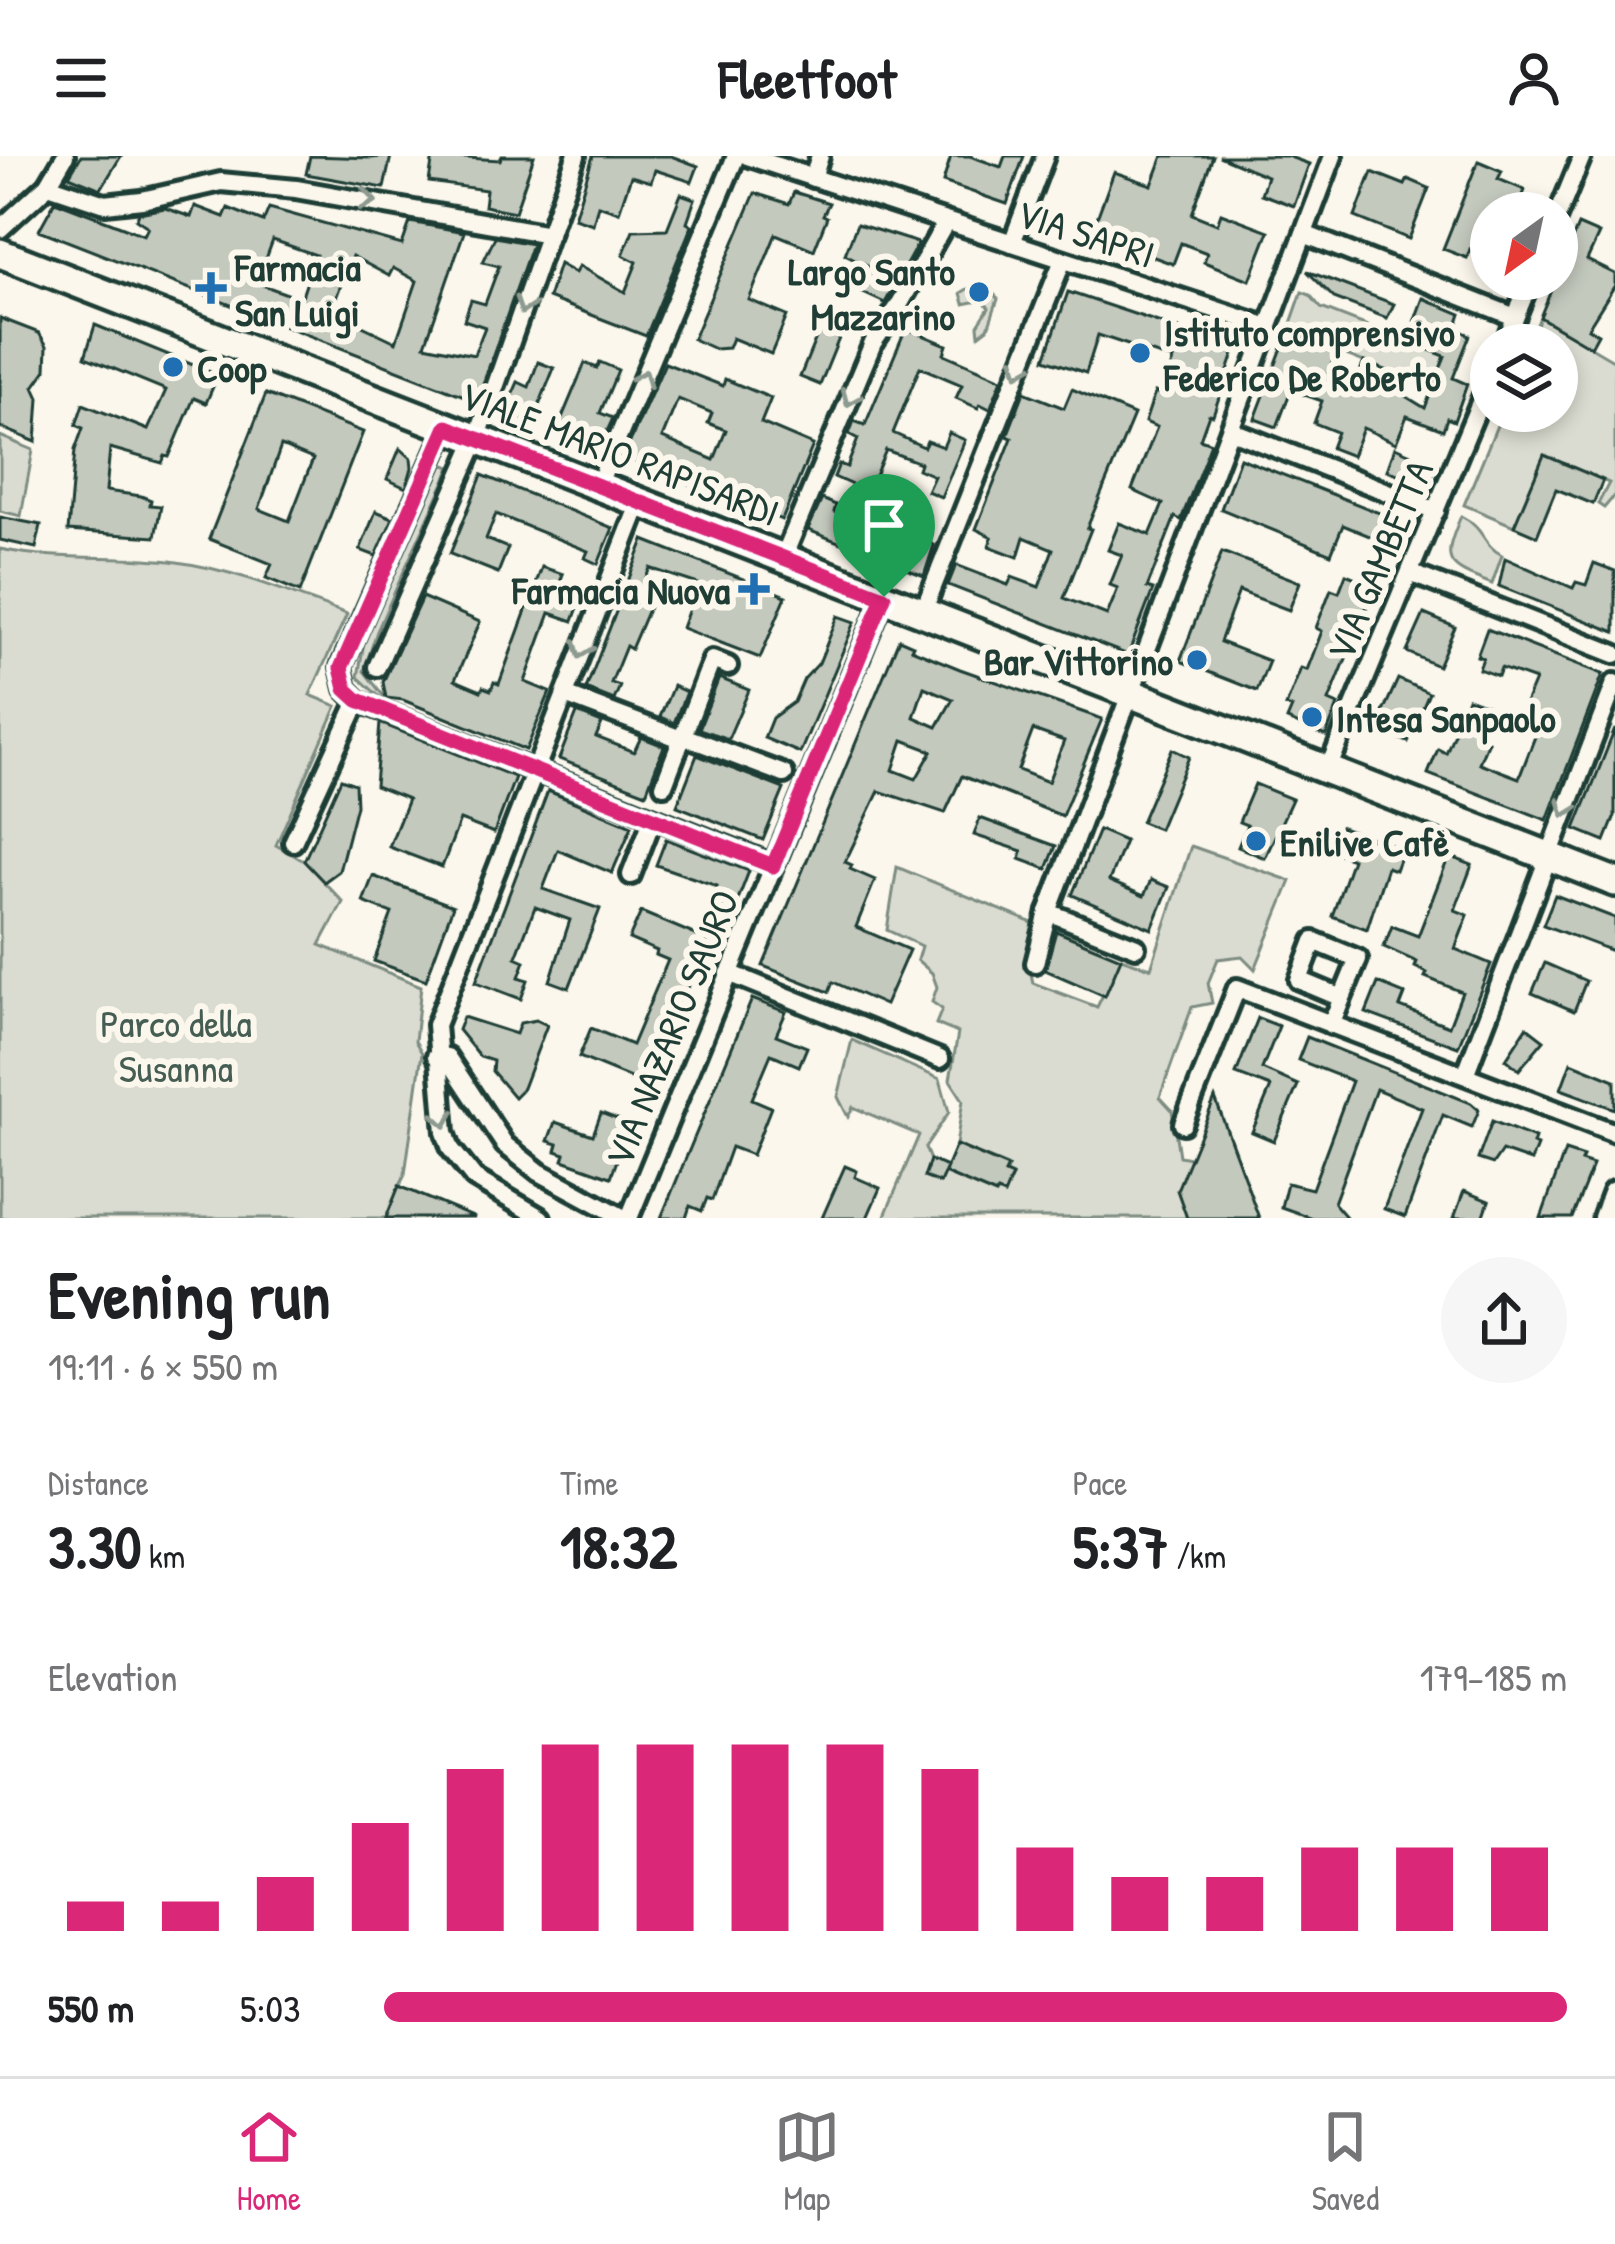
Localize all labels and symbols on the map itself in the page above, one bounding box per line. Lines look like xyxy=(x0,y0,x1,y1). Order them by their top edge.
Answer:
street label: VIA SAPRI xyxy=(1010,186,1162,280)
one-way arrow xyxy=(357,187,377,212)
north arrow xyxy=(1470,192,1578,300)
place label: Farmacia San Luigi xyxy=(234,240,362,339)
place label: Largo Santo Mazzarino xyxy=(788,244,955,342)
marker: Farmacia San Luigi xyxy=(198,275,224,301)
marker: Largo Santo Mazzarino xyxy=(966,279,992,305)
one-way arrow xyxy=(514,294,538,315)
place label: Istituto comprensivo Federico De Roberto xyxy=(1163,305,1455,403)
marker: Istituto comprensivo Federico De Roberto xyxy=(1127,340,1153,366)
place label: Coop xyxy=(197,341,267,395)
marker: Coop xyxy=(160,354,186,380)
one-way arrow xyxy=(1010,357,1034,378)
street label: VIALE MARIO RAPISARDI xyxy=(453,368,787,538)
one-way arrow xyxy=(629,368,653,389)
one-way arrow xyxy=(840,386,864,407)
street label: VIA GAMBETTA xyxy=(1313,452,1445,668)
pin xyxy=(833,474,935,597)
place label: Farmacia Nuova xyxy=(511,563,731,616)
marker: Farmacia Nuova xyxy=(741,576,767,602)
place label: Bar Vittorino xyxy=(984,634,1173,687)
one-way arrow xyxy=(572,639,597,660)
marker: Bar Vittorino xyxy=(1184,647,1210,673)
place label: Intesa Sanpaolo xyxy=(1336,691,1556,745)
marker: Intesa Sanpaolo xyxy=(1299,704,1325,730)
one-way arrow xyxy=(1556,797,1581,818)
place label: Enilive Cafè xyxy=(1280,815,1449,868)
marker: Enilive Cafè xyxy=(1243,828,1269,854)
street label: VIA NAZARIO SAURO xyxy=(592,882,750,1174)
park label: Parco della Susanna xyxy=(100,996,252,1094)
one-way arrow xyxy=(431,1108,456,1128)

